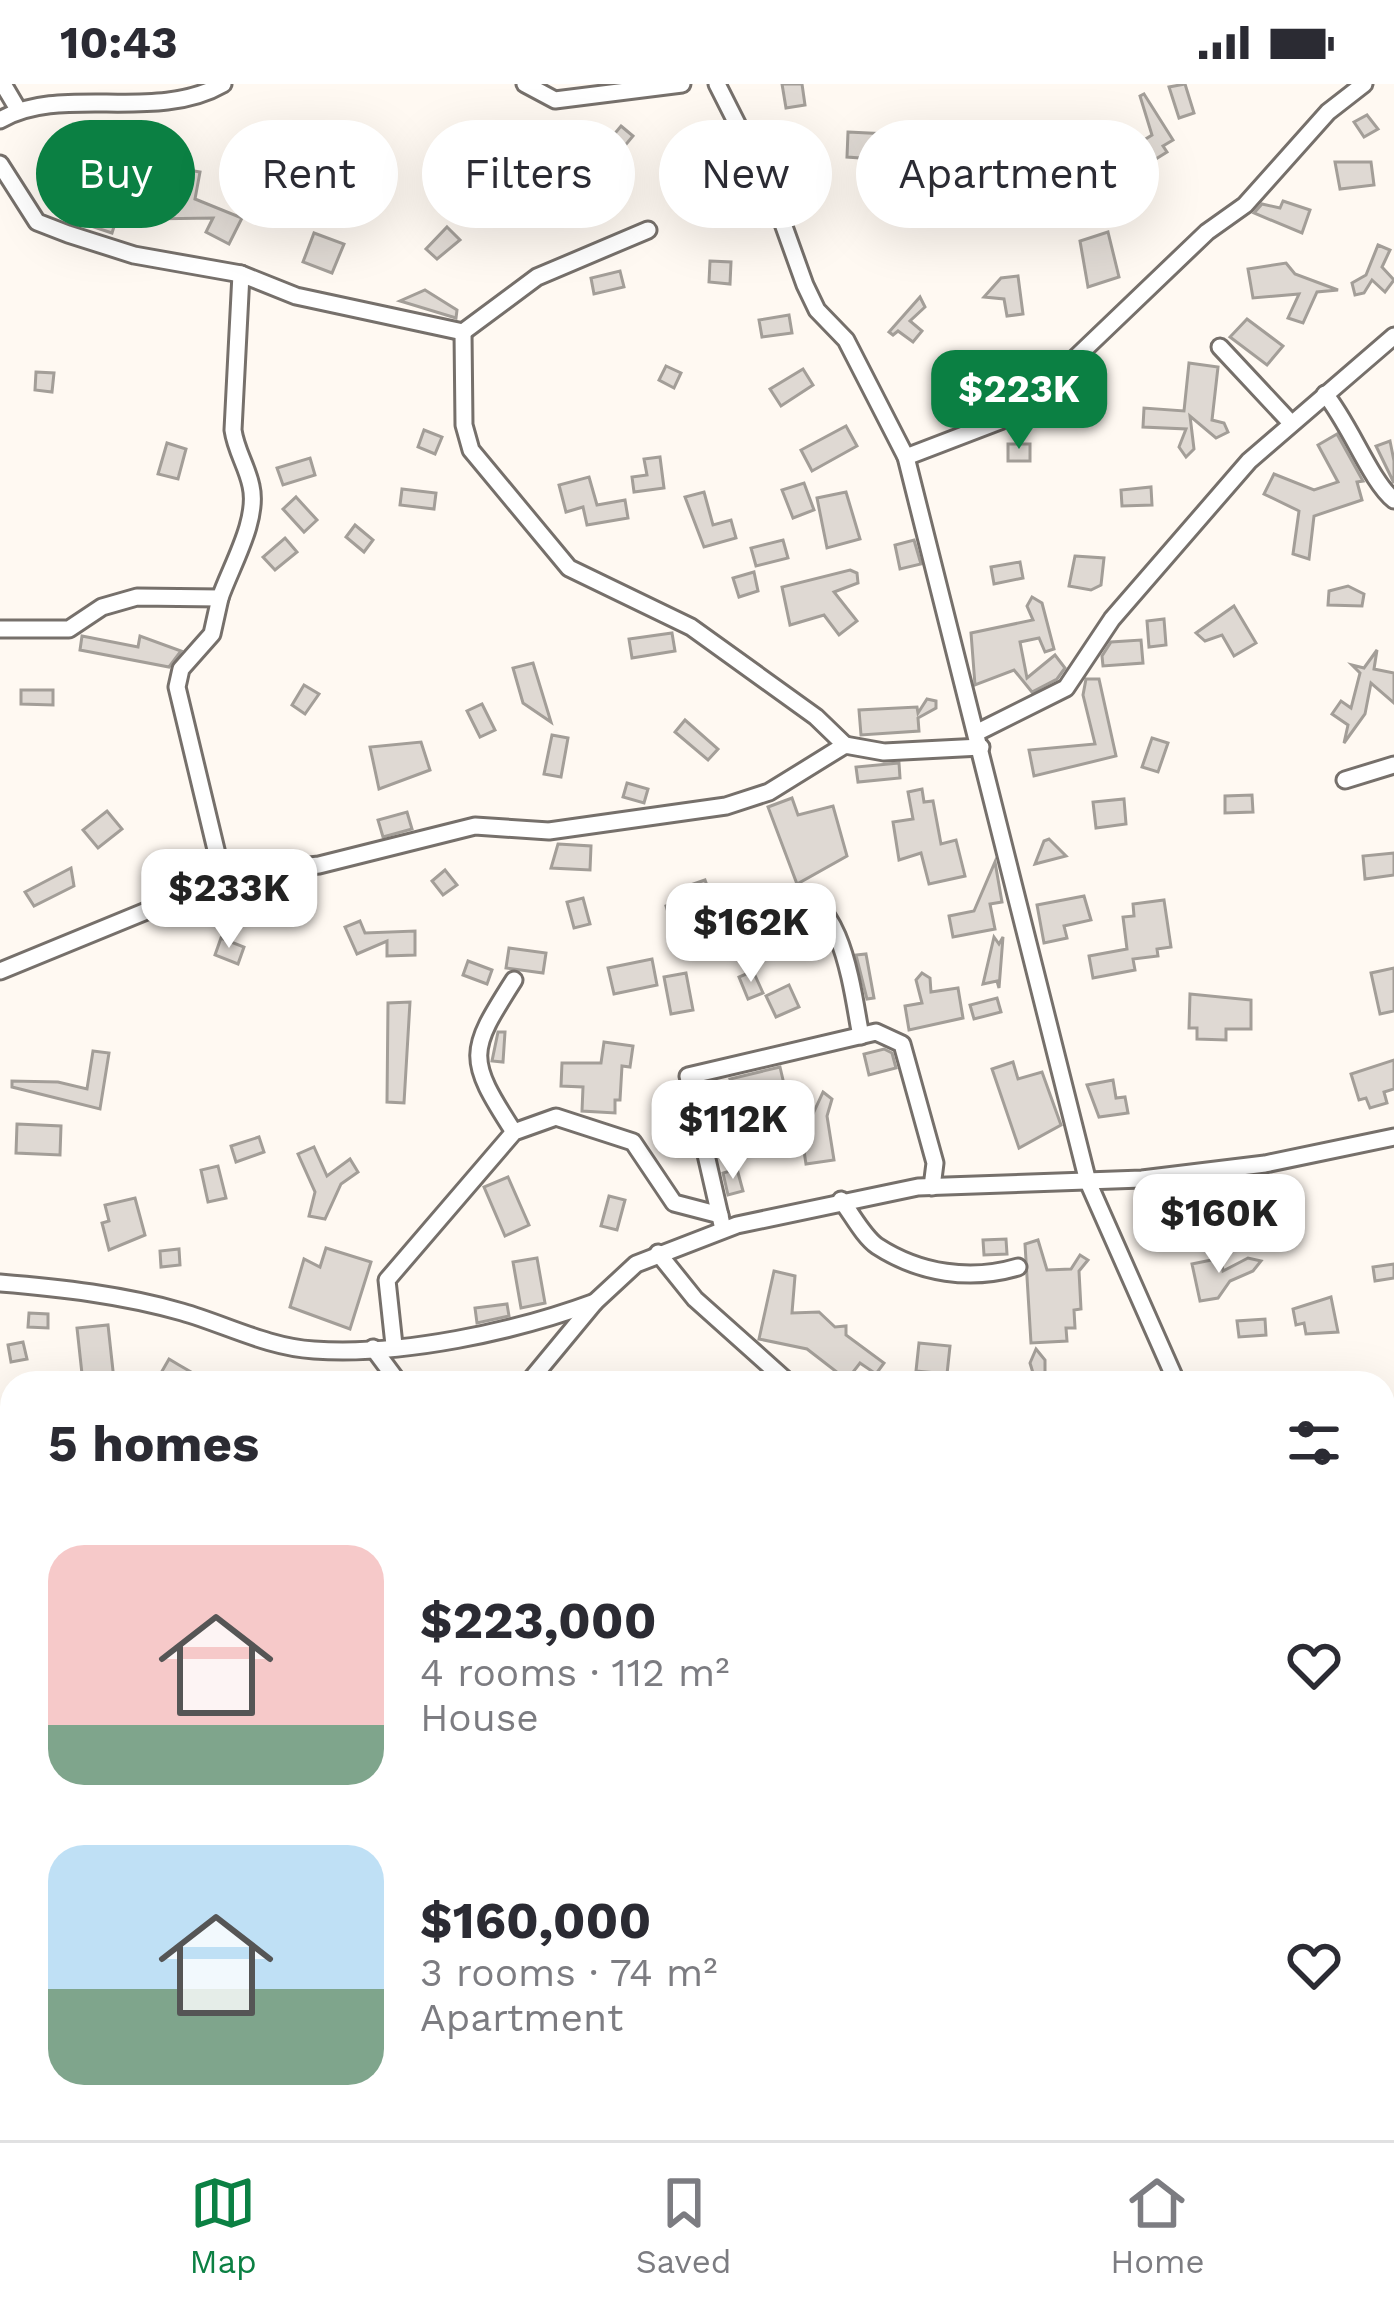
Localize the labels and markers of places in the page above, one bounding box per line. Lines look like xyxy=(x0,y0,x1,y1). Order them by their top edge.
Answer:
pin: $223K xyxy=(935,350,1103,452)
pin: $233K xyxy=(145,849,313,951)
pin: $162K xyxy=(667,883,835,985)
pin: $112K xyxy=(649,1080,817,1182)
pin: $160K xyxy=(1135,1174,1303,1276)

